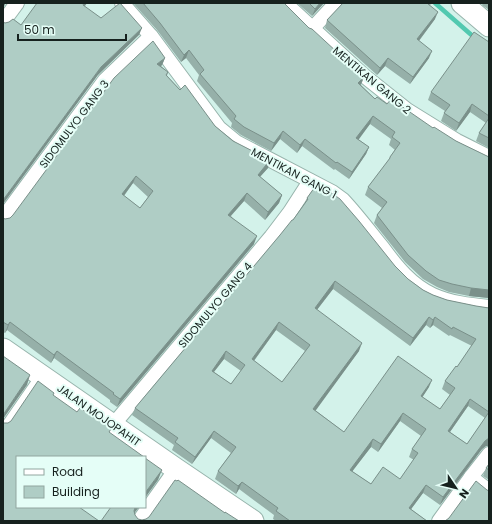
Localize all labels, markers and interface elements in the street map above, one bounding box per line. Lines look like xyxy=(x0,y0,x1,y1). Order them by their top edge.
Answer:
scale bar xyxy=(18,16,126,42)
text: 50 m xyxy=(24,21,55,38)
street label: MENTIKAN GANG 2 xyxy=(329,42,415,118)
street label: SIDOMULYO GANG 3 xyxy=(35,76,113,172)
street label: MENTIKAN GANG 1 xyxy=(248,144,340,202)
street label: SIDOMULYO GANG 4 xyxy=(174,259,256,351)
street label: JALAN MOJOPAHIT xyxy=(54,380,144,450)
legend xyxy=(16,456,146,508)
text: Road xyxy=(52,463,83,480)
north arrow xyxy=(436,468,476,508)
text: Building xyxy=(52,483,100,500)
text: N xyxy=(455,486,473,502)

